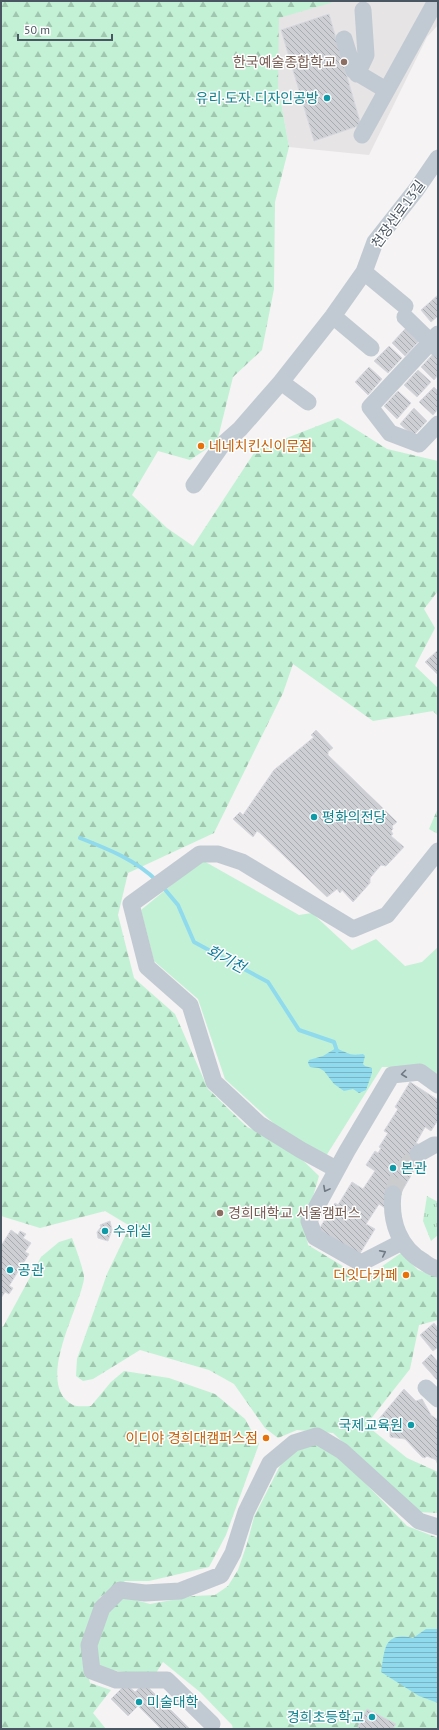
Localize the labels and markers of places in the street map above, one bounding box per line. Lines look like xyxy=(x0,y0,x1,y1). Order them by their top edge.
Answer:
place label: 한국예술종합학교 xyxy=(233,53,336,71)
marker: 한국예술종합학교 xyxy=(339,57,349,67)
place label: 유리·도자·디자인공방 xyxy=(196,89,319,107)
marker: 유리·도자·디자인공방 xyxy=(322,93,332,103)
place label: 네네치킨신이문점 xyxy=(209,437,312,455)
marker: 네네치킨신이문점 xyxy=(196,441,206,451)
place label: 평화의전당 xyxy=(322,808,387,826)
marker: 평화의전당 xyxy=(309,812,319,822)
place label: 본관 xyxy=(401,1159,427,1177)
marker: 본관 xyxy=(388,1163,398,1173)
place label: 경희대학교 서울캠퍼스 xyxy=(228,1204,361,1222)
marker: 경희대학교 서울캠퍼스 xyxy=(215,1208,225,1218)
place label: 수위실 xyxy=(113,1222,152,1240)
marker: 수위실 xyxy=(100,1226,110,1236)
place label: 공관 xyxy=(18,1261,44,1279)
marker: 공관 xyxy=(5,1265,15,1275)
place label: 더잇다카페 xyxy=(334,1266,398,1284)
marker: 더잇다카페 xyxy=(401,1270,411,1280)
place label: 국제교육원 xyxy=(339,1416,403,1434)
marker: 국제교육원 xyxy=(406,1420,416,1430)
place label: 이디야 경희대캠퍼스점 xyxy=(125,1429,258,1447)
marker: 이디야 경희대캠퍼스점 xyxy=(261,1433,271,1443)
place label: 미술대학 xyxy=(147,1693,199,1711)
marker: 미술대학 xyxy=(134,1697,144,1707)
place label: 경희초등학교 xyxy=(287,1708,364,1726)
marker: 경희초등학교 xyxy=(367,1712,377,1722)

